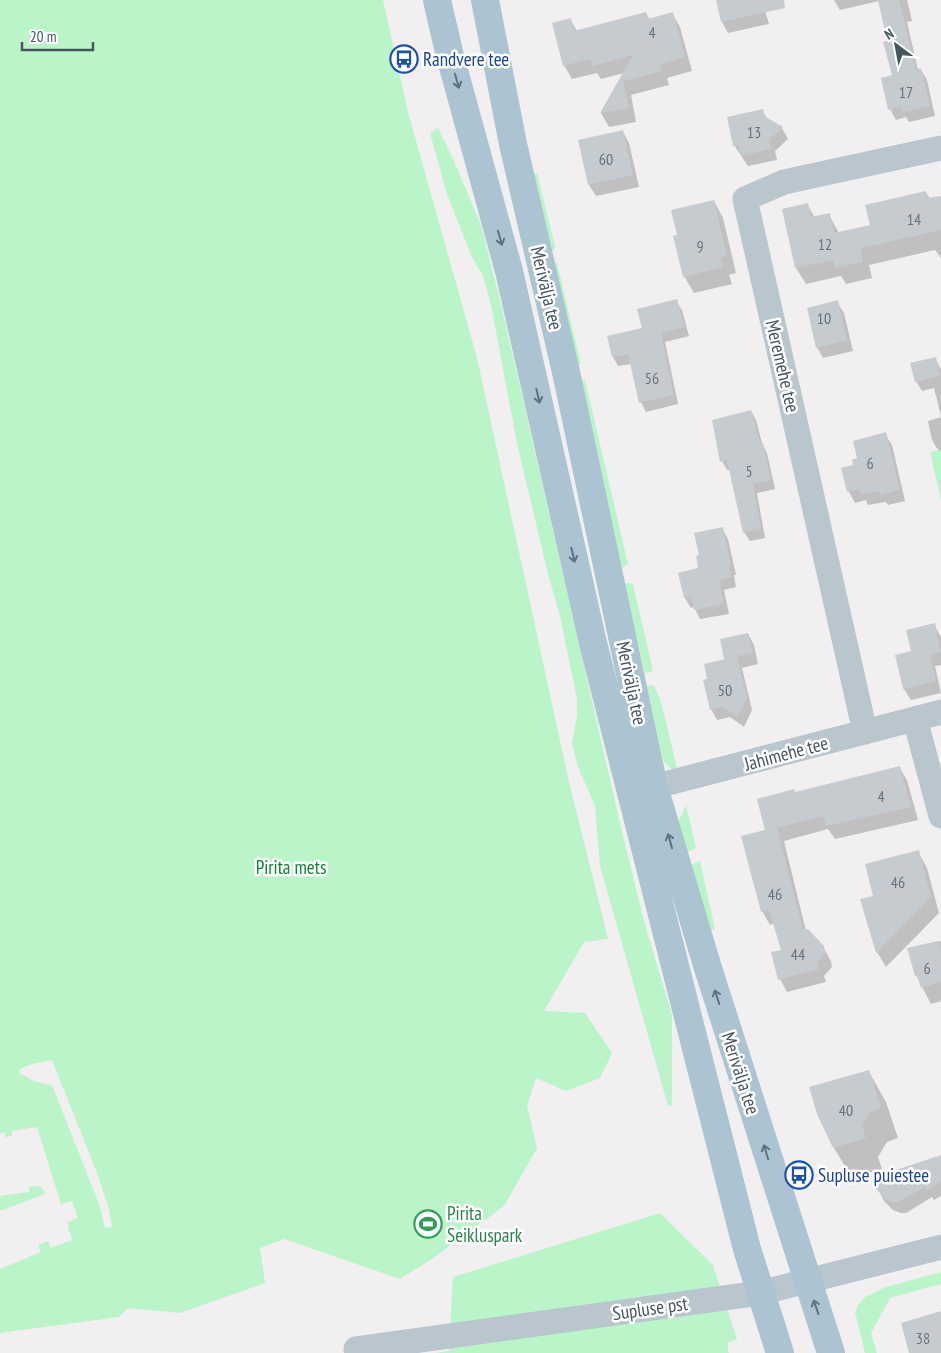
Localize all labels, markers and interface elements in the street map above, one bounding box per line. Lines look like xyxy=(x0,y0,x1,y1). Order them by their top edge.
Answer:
scale bar xyxy=(22,20,94,52)
north arrow xyxy=(871,20,921,70)
house number: 4 xyxy=(648,22,656,42)
text: N xyxy=(881,24,897,44)
text: 20 m xyxy=(30,27,56,46)
bus stop icon: Randvere tee xyxy=(389,44,419,74)
place label: Randvere tee xyxy=(423,47,509,71)
one-way arrow xyxy=(452,73,462,89)
house number: 17 xyxy=(899,82,913,102)
house number: 13 xyxy=(747,122,761,142)
house number: 60 xyxy=(599,149,613,169)
house number: 14 xyxy=(907,209,921,229)
one-way arrow xyxy=(496,230,506,246)
house number: 12 xyxy=(818,234,832,254)
house number: 9 xyxy=(696,236,704,256)
street label: Merivälja tee xyxy=(526,244,568,332)
house number: 10 xyxy=(817,308,831,328)
street label: Meremehe tee xyxy=(761,317,805,415)
house number: 56 xyxy=(645,368,659,388)
one-way arrow xyxy=(534,388,543,404)
house number: 6 xyxy=(866,453,874,473)
house number: 5 xyxy=(745,461,753,481)
one-way arrow xyxy=(569,546,578,562)
street label: Merivälja tee xyxy=(611,639,653,727)
house number: 50 xyxy=(718,680,732,700)
street label: Jahimehe tee xyxy=(741,730,831,776)
house number: 4 xyxy=(877,786,885,806)
one-way arrow xyxy=(665,834,675,850)
park label: Pirita mets xyxy=(256,855,326,879)
house number: 46 xyxy=(891,872,905,892)
house number: 46 xyxy=(768,884,782,904)
house number: 44 xyxy=(791,944,805,964)
house number: 6 xyxy=(923,958,931,978)
one-way arrow xyxy=(712,990,721,1005)
street label: Merivälja tee xyxy=(716,1029,766,1117)
house number: 40 xyxy=(839,1100,853,1120)
one-way arrow xyxy=(761,1145,770,1160)
bus stop icon: Supluse puiestee xyxy=(784,1160,814,1190)
place label: Supluse puiestee xyxy=(818,1163,929,1187)
place label: Pirita Seikluspark xyxy=(447,1201,523,1247)
sports icon: Pirita Seikluspark xyxy=(413,1209,443,1239)
street label: Supluse pst xyxy=(611,1291,690,1325)
one-way arrow xyxy=(811,1299,820,1315)
house number: 38 xyxy=(916,1328,930,1348)

